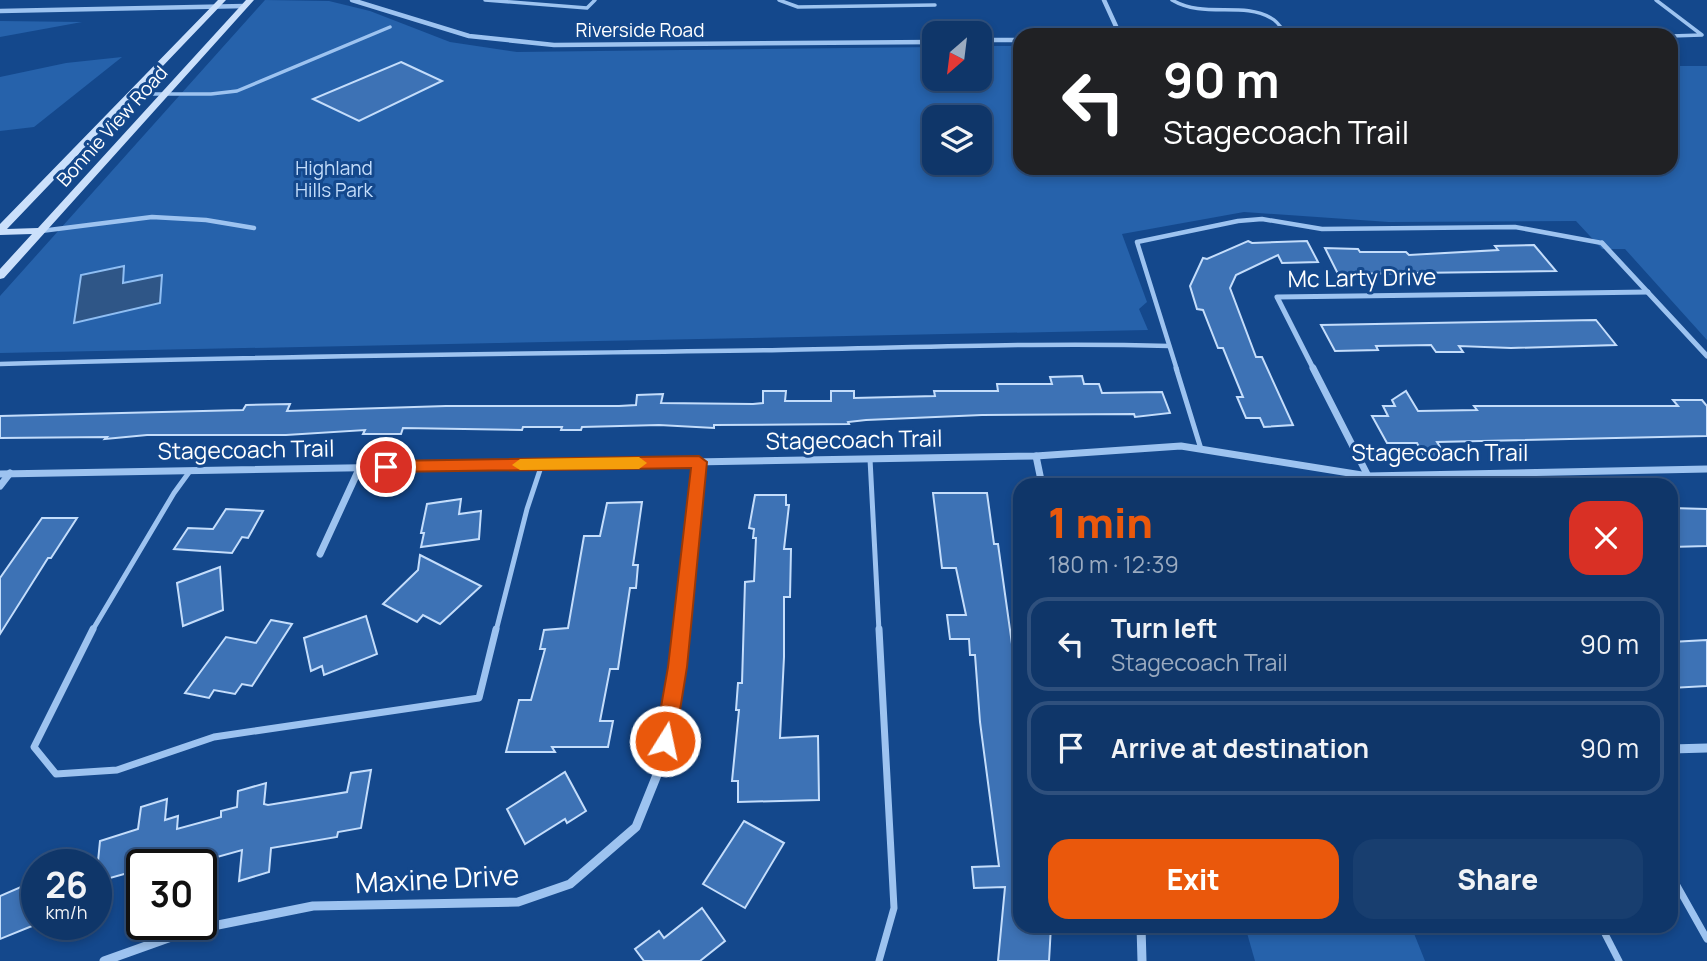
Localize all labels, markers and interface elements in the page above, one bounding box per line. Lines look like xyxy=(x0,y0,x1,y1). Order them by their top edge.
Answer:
street label: Riverside Road xyxy=(576,17,704,43)
north arrow xyxy=(922,21,992,91)
map controls xyxy=(922,21,992,175)
text: 90 m xyxy=(1163,46,1280,113)
icon: left xyxy=(1048,56,1139,147)
street label: Bonnie View Road xyxy=(51,60,173,192)
button: layers xyxy=(922,105,992,175)
text: Stagecoach Trail xyxy=(1163,110,1409,154)
park label: Highland Hills Park xyxy=(295,155,374,203)
street label: Mc Larty Drive xyxy=(1287,260,1437,294)
street label: Stagecoach Trail xyxy=(765,421,943,457)
street label: Stagecoach Trail xyxy=(157,431,335,467)
street label: Stagecoach Trail xyxy=(1352,436,1528,468)
pin xyxy=(356,437,416,497)
icon: arrive xyxy=(367,448,405,486)
text: 1 min xyxy=(1048,493,1153,551)
button: close xyxy=(1569,501,1643,575)
text: 180 m · 12:39 xyxy=(1048,548,1179,580)
text: Turn left xyxy=(1111,610,1218,646)
icon: left xyxy=(1052,625,1090,663)
text: 90 m xyxy=(1580,626,1639,662)
text: Stagecoach Trail xyxy=(1111,646,1288,678)
position arrow xyxy=(628,704,702,778)
icon: arrive xyxy=(1052,729,1090,767)
text: Arrive at destination xyxy=(1111,730,1369,766)
text: 90 m xyxy=(1580,730,1639,766)
button: Exit xyxy=(1048,839,1339,919)
button: Share xyxy=(1353,839,1643,919)
speed limit sign: 30 xyxy=(126,849,217,940)
street label: Maxine Drive xyxy=(354,855,520,901)
text: 26 xyxy=(45,861,88,909)
text: km/h xyxy=(46,900,87,924)

